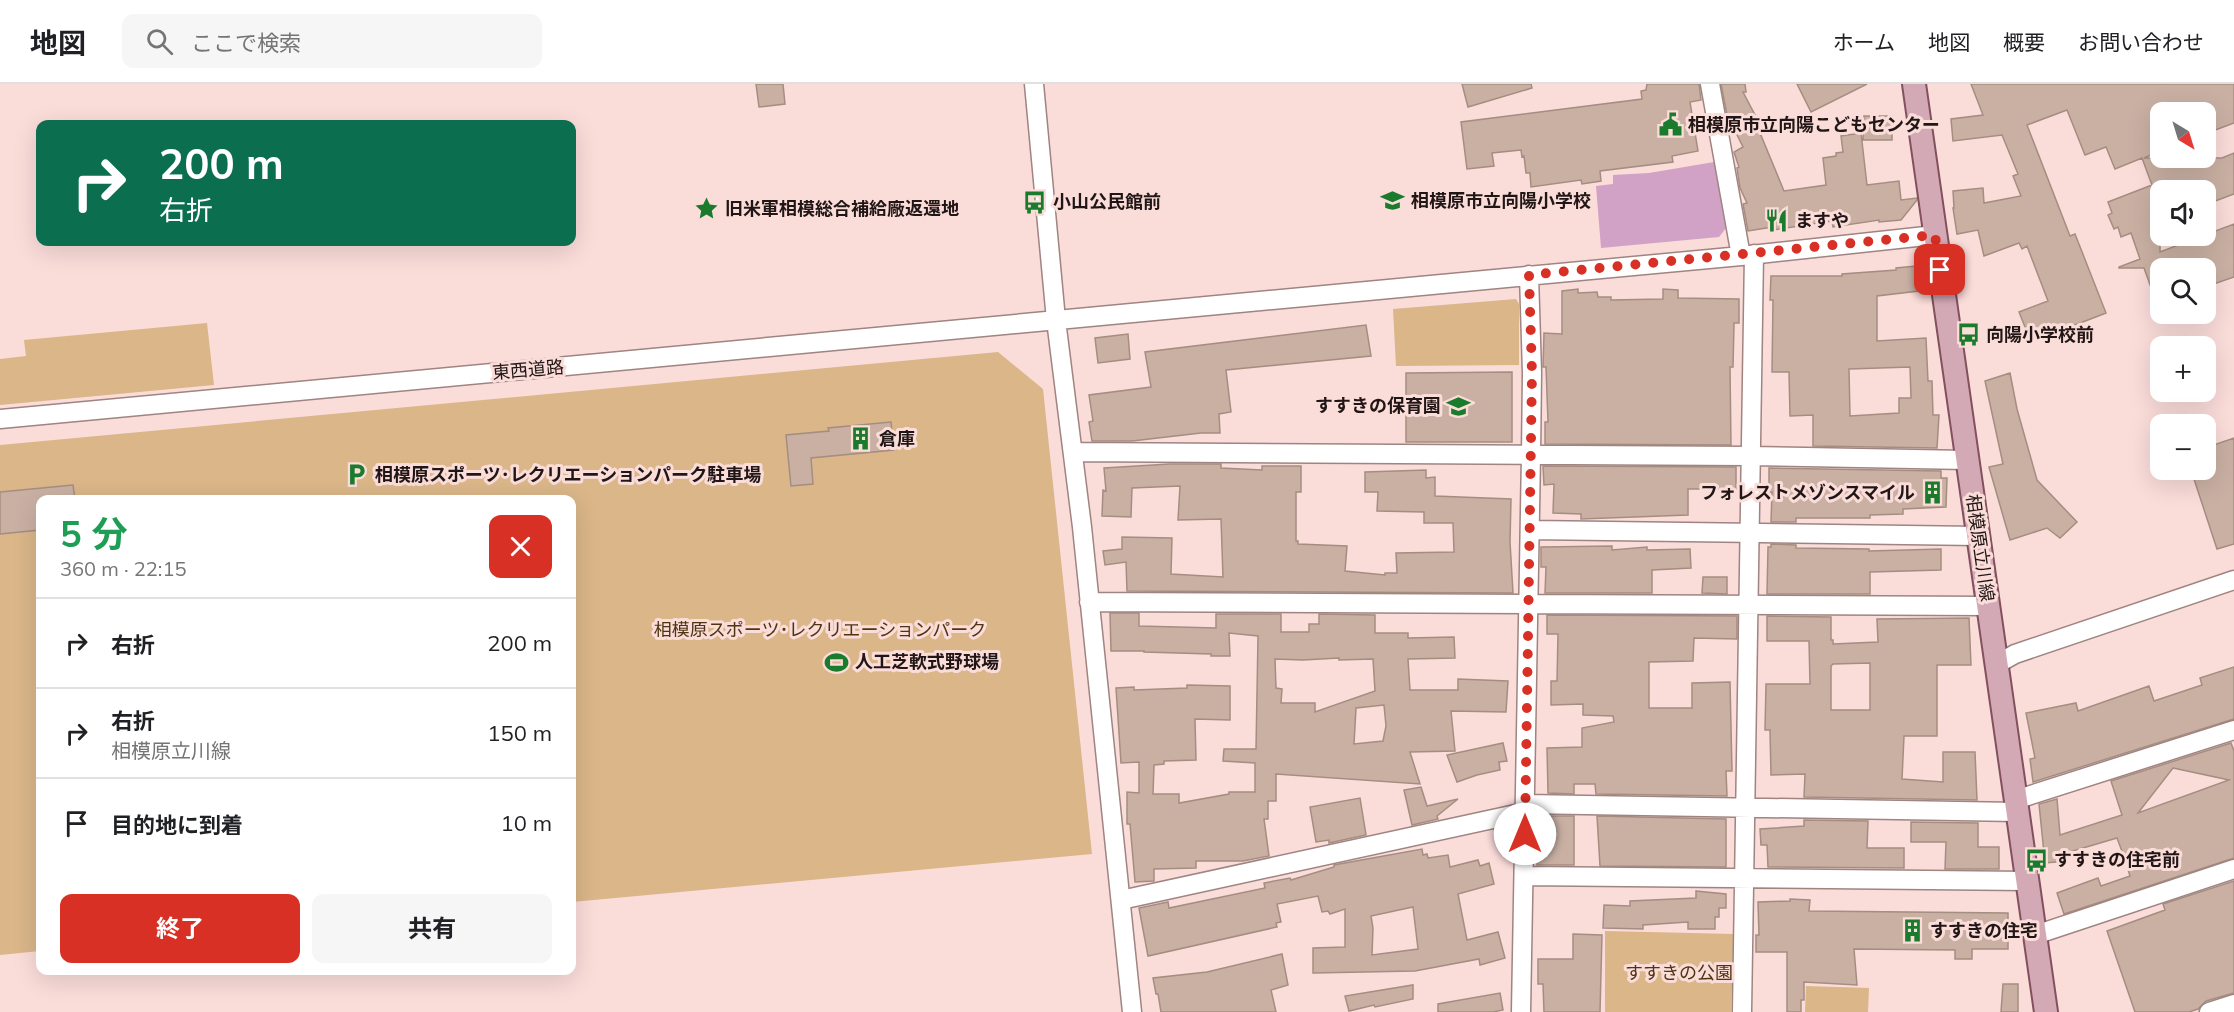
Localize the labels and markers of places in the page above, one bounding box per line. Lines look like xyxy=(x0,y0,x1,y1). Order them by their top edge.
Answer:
public building icon: 相模原市立向陽こどもセンター xyxy=(1657,112,1683,138)
place label: 相模原市立向陽こどもセンター xyxy=(1688,113,1940,136)
school or university icon: 相模原市立向陽小学校 xyxy=(1380,188,1406,214)
bus stop icon: 小山公民館前 xyxy=(1022,189,1048,215)
place label: 相模原市立向陽小学校 xyxy=(1411,189,1591,212)
place label: 小山公民館前 xyxy=(1053,190,1161,213)
place icon: 旧米軍相模総合補給廠返還地 xyxy=(694,196,720,222)
place label: 旧米軍相模総合補給廠返還地 xyxy=(725,197,959,220)
restaurant icon: ますや xyxy=(1764,208,1790,234)
place label: ますや xyxy=(1795,209,1849,232)
pin xyxy=(1914,244,1965,295)
bus stop icon: 向陽小学校前 xyxy=(1955,322,1981,348)
place label: 向陽小学校前 xyxy=(1986,323,2094,346)
school or university icon: すすきの保育園 xyxy=(1446,393,1472,419)
place label: すすきの保育園 xyxy=(1315,394,1441,417)
building icon: 倉庫 xyxy=(848,426,874,452)
place label: 倉庫 xyxy=(879,427,915,450)
parking icon: 相模原スポーツ･レクリエーションパーク駐車場 xyxy=(344,462,370,488)
place label: 相模原スポーツ･レクリエーションパーク駐車場 xyxy=(375,463,761,486)
building icon: フォレストメゾンスマイル xyxy=(1920,480,1946,506)
place label: フォレストメゾンスマイル xyxy=(1700,481,1915,504)
sports icon: 人工芝軟式野球場 xyxy=(824,649,850,675)
place label: 人工芝軟式野球場 xyxy=(855,650,999,673)
bus stop icon: すすきの住宅前 xyxy=(2023,847,2049,873)
place label: すすきの住宅前 xyxy=(2054,848,2180,871)
building icon: すすきの住宅 xyxy=(1899,918,1925,944)
place label: すすきの住宅 xyxy=(1930,919,2038,942)

